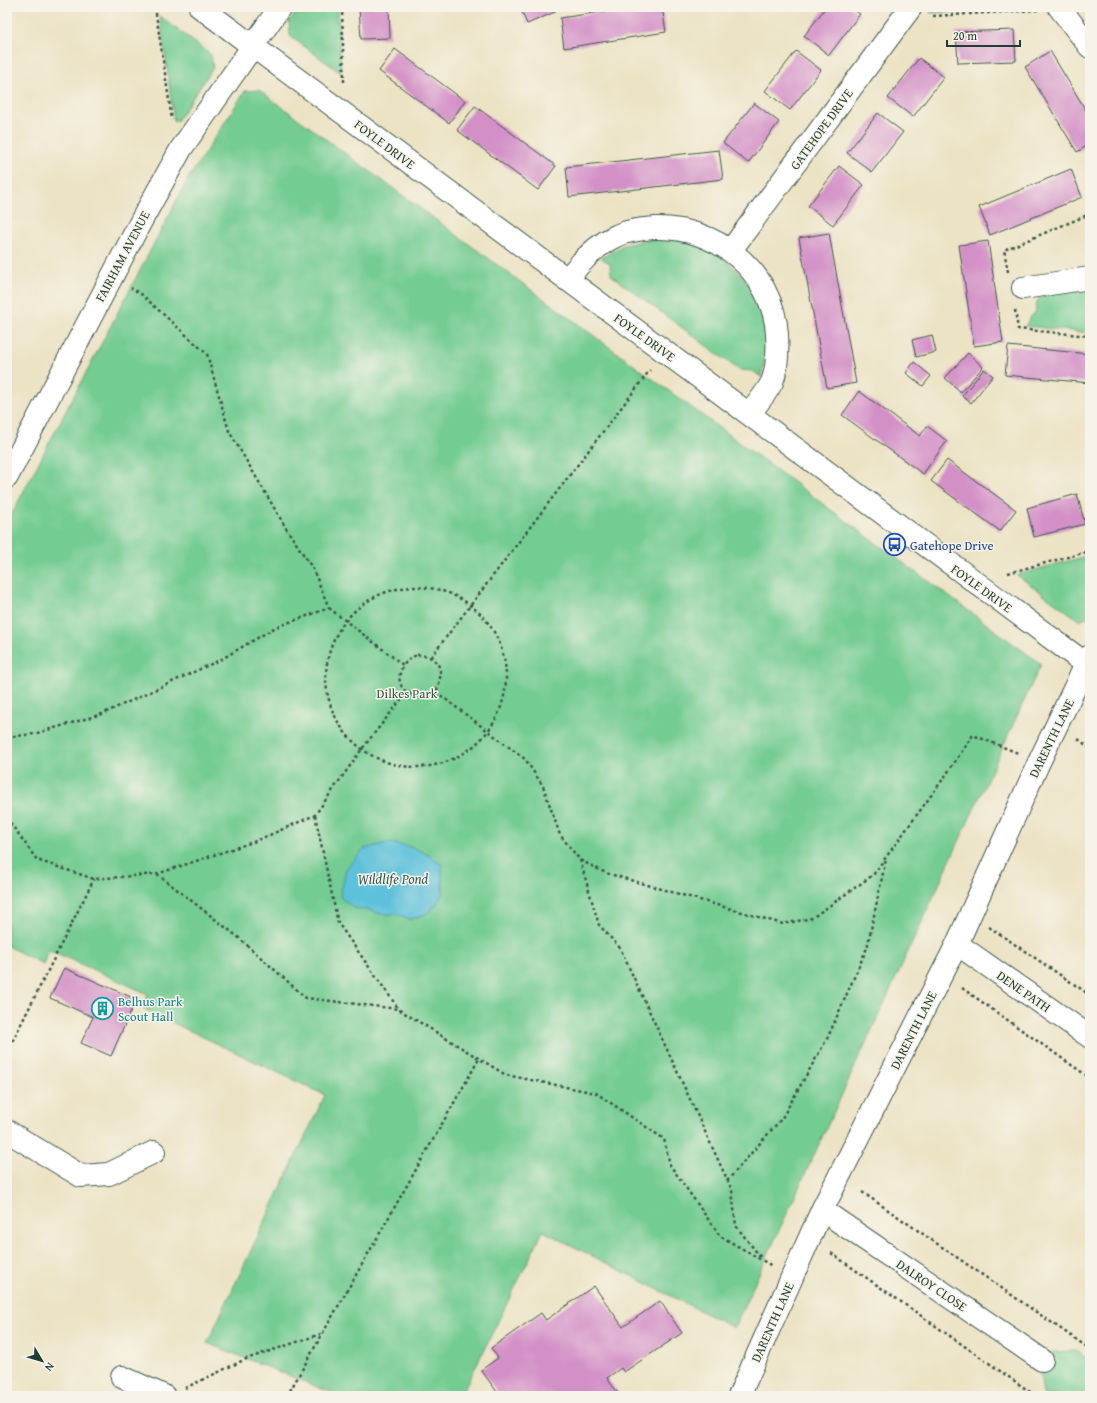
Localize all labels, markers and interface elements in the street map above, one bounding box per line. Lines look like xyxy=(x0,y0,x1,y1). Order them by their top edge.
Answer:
scale bar xyxy=(947,22,1020,48)
text: 20 m xyxy=(953,27,977,44)
street label: GATEHOPE DRIVE xyxy=(785,84,858,174)
street label: FOYLE DRIVE xyxy=(350,115,419,174)
street label: FAIRHAM AVENUE xyxy=(90,207,155,305)
street label: FOYLE DRIVE xyxy=(610,309,680,366)
bus stop icon: Gatehope Drive xyxy=(881,532,907,558)
place label: Gatehope Drive xyxy=(910,536,994,555)
street label: FOYLE DRIVE xyxy=(947,560,1017,617)
park label: Dilkes Park xyxy=(377,684,438,703)
street label: DARENTH LANE xyxy=(1024,695,1079,781)
water label: Wildlife Pond xyxy=(358,869,429,889)
street label: DENE PATH xyxy=(993,966,1055,1017)
street label: DARENTH LANE xyxy=(885,987,942,1073)
place label: Belhus Park Scout Hall xyxy=(118,992,183,1026)
building icon: Belhus Park Scout Hall xyxy=(90,995,116,1021)
street label: DALROY CLOSE xyxy=(893,1255,971,1316)
street label: DARENTH LANE xyxy=(746,1279,799,1365)
north arrow xyxy=(22,1341,62,1381)
text: N xyxy=(41,1359,58,1375)

